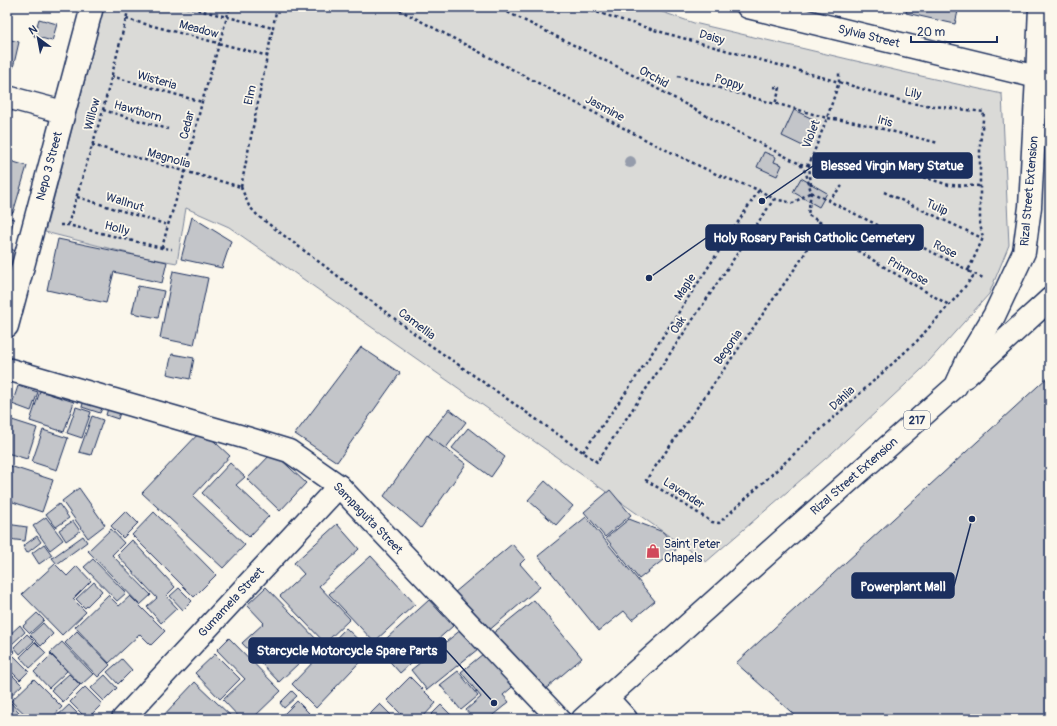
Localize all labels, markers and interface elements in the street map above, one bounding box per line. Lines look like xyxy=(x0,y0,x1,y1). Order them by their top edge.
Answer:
street label: Meadow xyxy=(178,17,220,42)
north arrow xyxy=(18,18,58,58)
scale bar xyxy=(911,18,997,44)
text: N xyxy=(26,22,40,37)
street label: Sylvia Street xyxy=(836,22,902,51)
text: 20 m xyxy=(917,25,946,40)
street label: Daisy xyxy=(697,27,726,48)
street label: Orchid xyxy=(636,63,671,92)
street label: Wisteria xyxy=(135,68,179,93)
street label: Poppy xyxy=(712,71,745,94)
street label: Elm xyxy=(241,84,260,106)
street label: Lily xyxy=(903,85,923,102)
street label: Jasmine xyxy=(583,92,627,125)
street label: Willow xyxy=(81,96,104,132)
street label: Hawthorn xyxy=(112,97,164,126)
street label: Cedar xyxy=(177,109,198,141)
street label: Iris xyxy=(876,112,895,131)
street label: Violet xyxy=(799,118,824,151)
street label: Nepo 3 Street xyxy=(33,130,66,202)
street label: Rizal Street Extension xyxy=(1017,135,1042,247)
street label: Magnolia xyxy=(145,145,193,172)
callout: Blessed Virgin Mary Statue xyxy=(813,153,972,178)
text: Blessed Virgin Mary Statue xyxy=(821,158,964,174)
street label: Wallnut xyxy=(104,190,146,215)
street label: Tulip xyxy=(923,196,951,219)
street label: Holly xyxy=(103,218,131,239)
callout: Holy Rosary Parish Catholic Cemetery xyxy=(706,225,923,250)
text: Holy Rosary Parish Catholic Cemetery xyxy=(713,230,915,246)
street label: Rose xyxy=(930,237,959,262)
street label: Primrose xyxy=(885,254,931,289)
street label: Maple xyxy=(671,271,700,303)
street label: Camellia xyxy=(395,305,439,344)
street label: Oak xyxy=(667,314,690,337)
street label: Begonia xyxy=(711,326,746,368)
street label: Dahlia xyxy=(827,383,858,414)
road number: 217 xyxy=(904,411,930,429)
street label: Rizal Street Extension xyxy=(808,434,901,518)
street label: Lavender xyxy=(660,474,708,513)
street label: Sampaguita Street xyxy=(330,479,406,558)
place label: Saint Peter Chapels xyxy=(664,537,721,566)
shop icon: Saint Peter Chapels xyxy=(645,543,661,559)
street label: Gumamela Street xyxy=(195,564,268,640)
callout: Powerplant Mall xyxy=(852,573,954,598)
text: Powerplant Mall xyxy=(860,579,946,595)
callout: Starcycle Motorcycle Spare Parts xyxy=(249,638,446,663)
text: Starcycle Motorcycle Spare Parts xyxy=(257,643,438,659)

